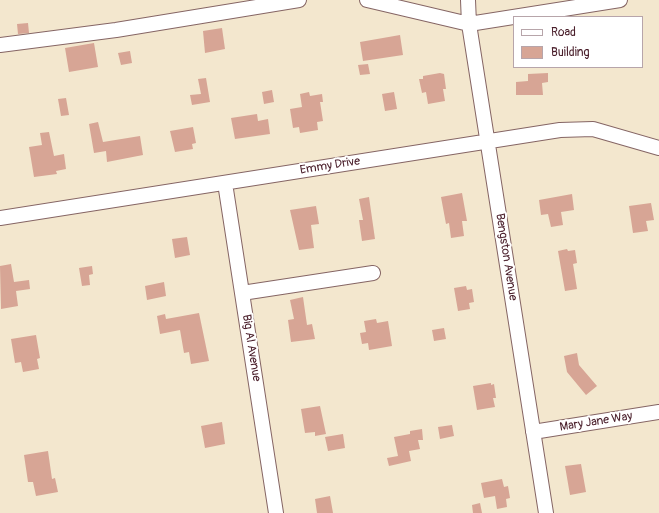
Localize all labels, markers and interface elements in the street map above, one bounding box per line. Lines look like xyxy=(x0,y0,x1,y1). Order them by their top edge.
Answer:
legend xyxy=(513,16,643,68)
text: Road xyxy=(551,25,576,40)
text: Building xyxy=(551,45,590,60)
street label: Emmy Drive xyxy=(299,154,361,178)
street label: Bengston Avenue xyxy=(492,212,520,302)
street label: Big Al Avenue xyxy=(239,313,263,383)
street label: Mary Jane Way xyxy=(559,409,633,435)

